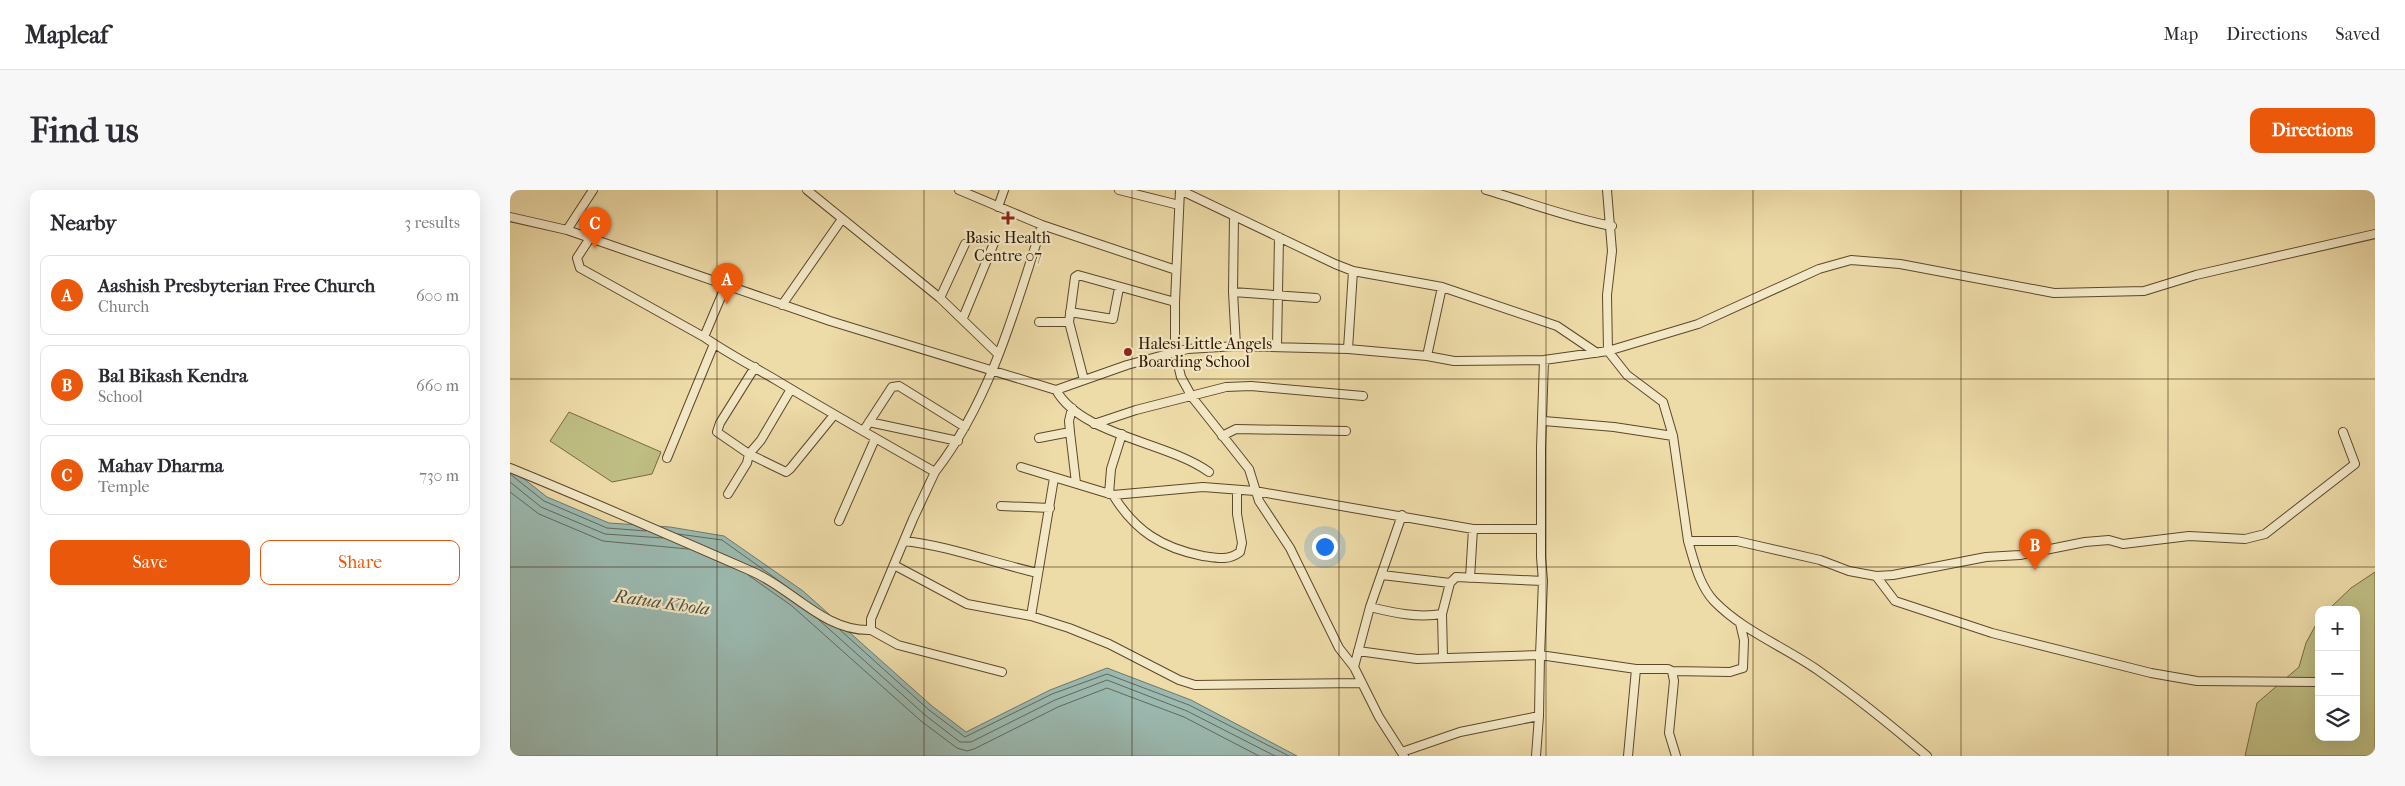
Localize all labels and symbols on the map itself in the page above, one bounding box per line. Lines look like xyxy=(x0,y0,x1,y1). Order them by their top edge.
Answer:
pin: C xyxy=(579,207,611,248)
marker: Basic Health Centre 07 xyxy=(1001,211,1015,225)
place label: Basic Health Centre 07 xyxy=(965,228,1051,265)
pin: A xyxy=(711,263,743,304)
place label: Halesi Little Angels Boarding School xyxy=(1138,334,1272,371)
marker: Halesi Little Angels Boarding School xyxy=(1122,346,1134,358)
pin: B xyxy=(2019,529,2051,570)
your location xyxy=(1312,534,1338,560)
water label: Ratua Khola xyxy=(612,586,711,620)

